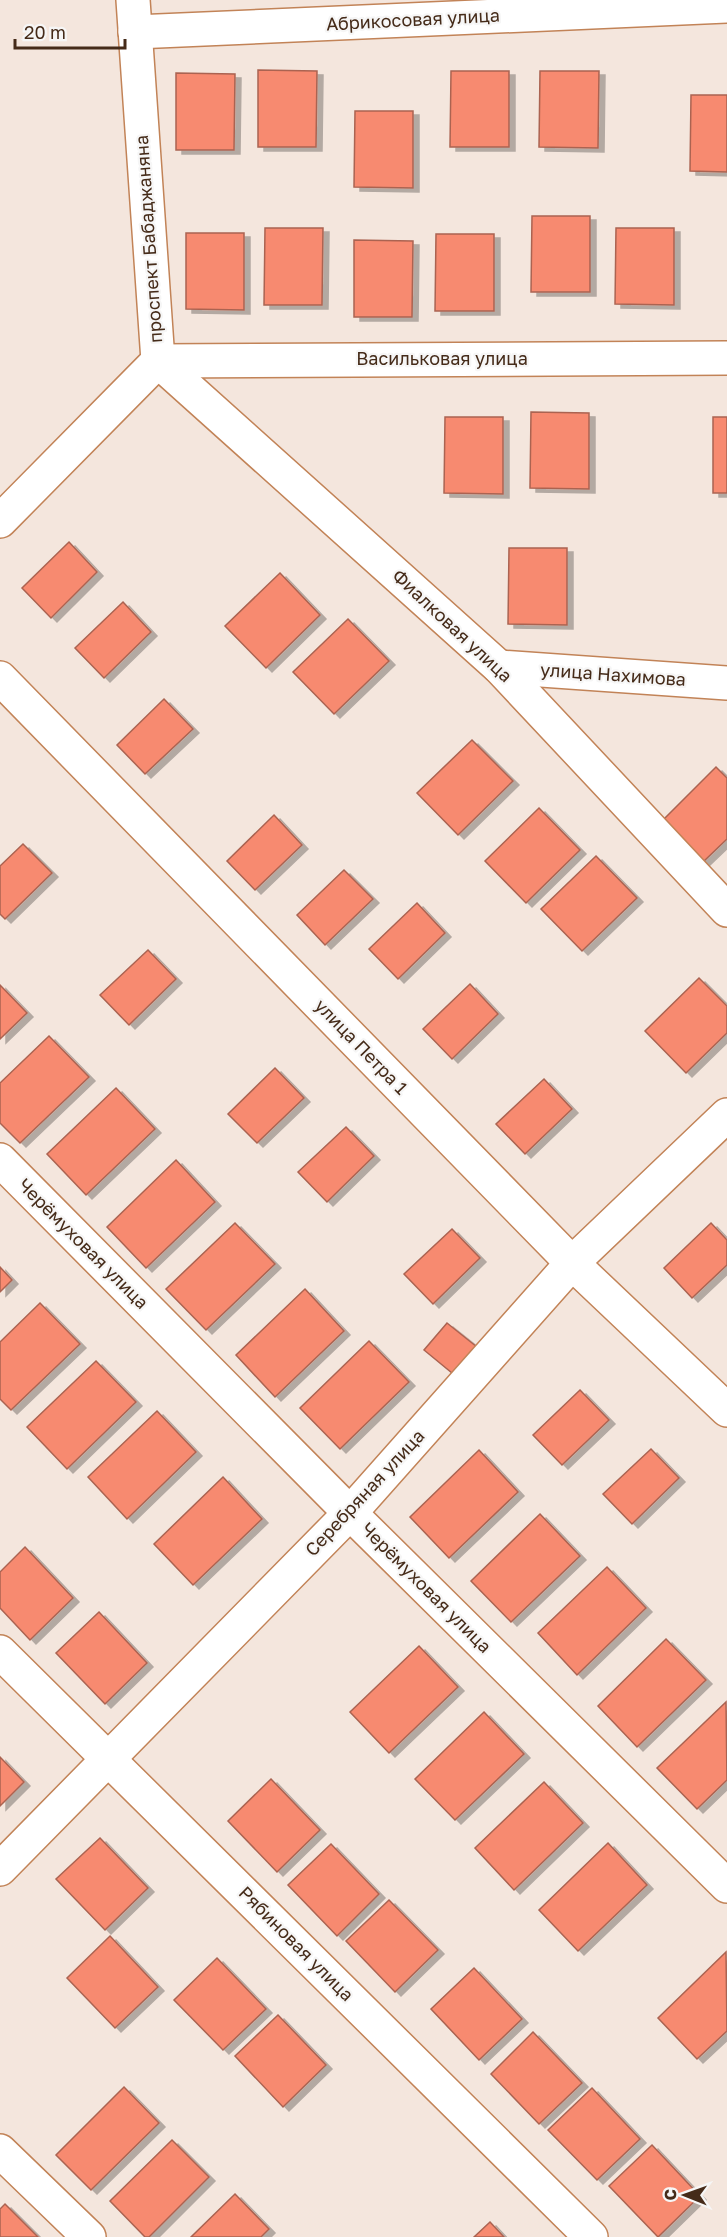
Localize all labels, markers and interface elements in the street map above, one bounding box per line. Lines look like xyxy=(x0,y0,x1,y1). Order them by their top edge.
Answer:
street label: Абрикосовая улица xyxy=(326,3,500,35)
scale bar xyxy=(15,12,124,50)
text: 20 m xyxy=(24,21,66,43)
street label: проспект Бабаджаняна xyxy=(130,134,166,344)
street label: Васильковая улица xyxy=(356,347,528,369)
street label: Фиалковая улица xyxy=(388,564,517,686)
street label: улица Нахимова xyxy=(539,658,687,690)
street label: улица Петра 1 xyxy=(311,994,413,1099)
street label: Черёмуховая улица xyxy=(14,1173,154,1313)
street label: Серебряная улица xyxy=(300,1425,429,1560)
street label: Черёмуховая улица xyxy=(357,1517,497,1657)
street label: Рябиновая улица xyxy=(235,1881,359,2005)
north arrow xyxy=(655,2165,715,2225)
text: С xyxy=(660,2189,680,2201)

